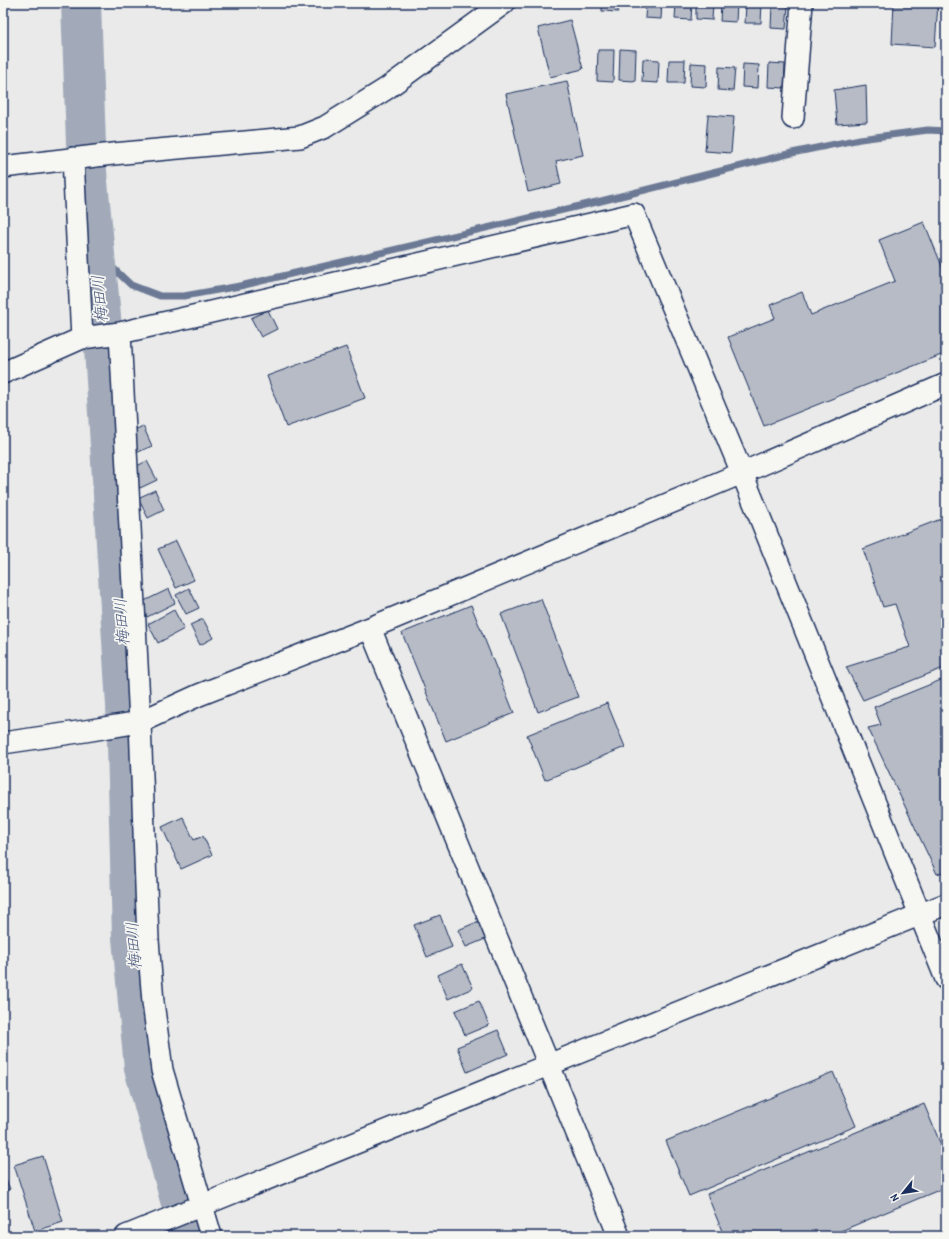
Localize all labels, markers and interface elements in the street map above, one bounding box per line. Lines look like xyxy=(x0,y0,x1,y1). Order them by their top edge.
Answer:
water label: 梅田川 xyxy=(86,274,112,324)
water label: 梅田川 xyxy=(108,597,134,647)
water label: 梅田川 xyxy=(120,921,146,971)
north arrow xyxy=(883,1173,923,1213)
text: N xyxy=(887,1192,902,1204)

